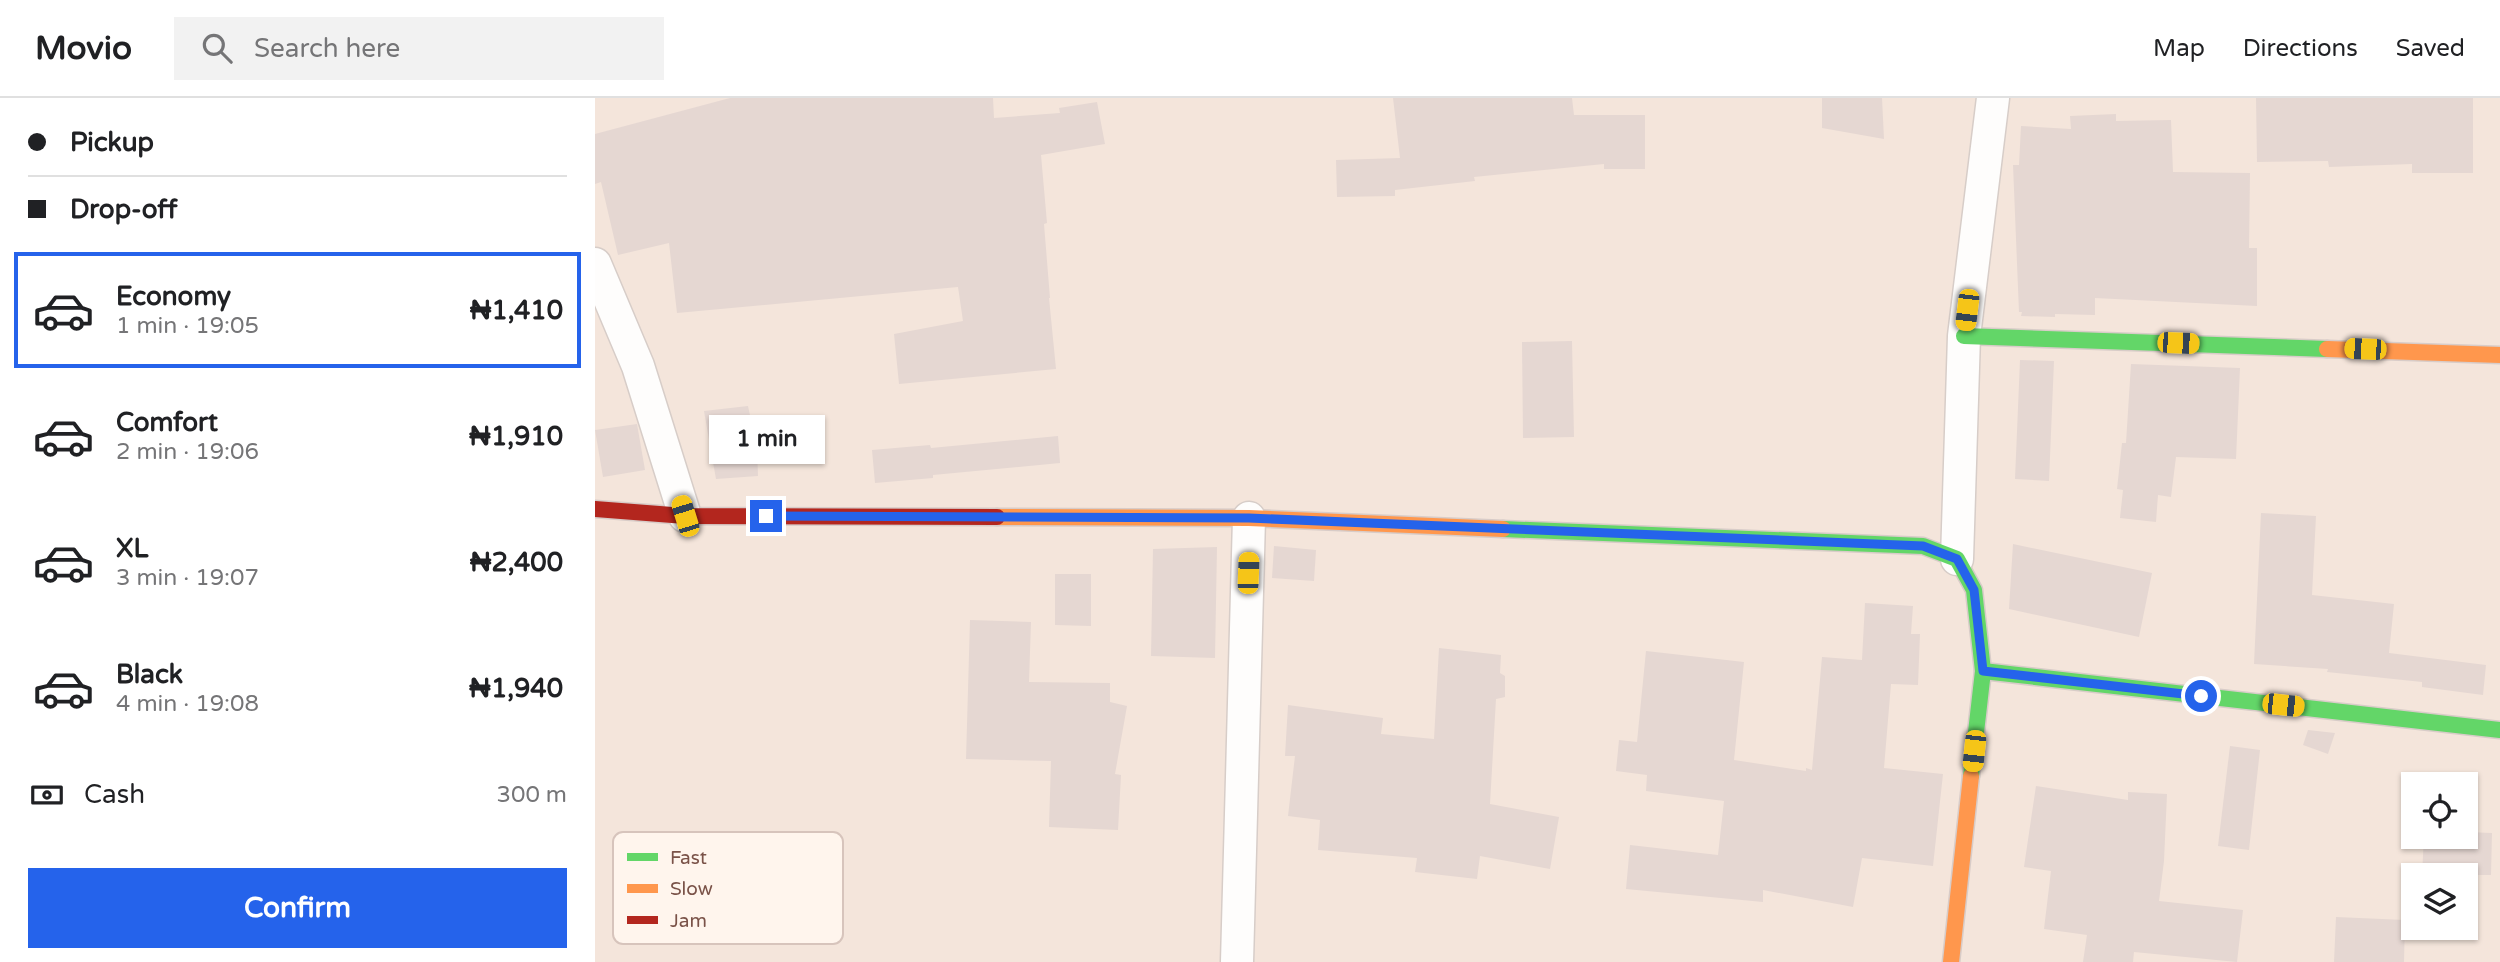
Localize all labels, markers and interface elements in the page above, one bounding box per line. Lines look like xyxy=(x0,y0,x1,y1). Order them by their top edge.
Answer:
search box xyxy=(174,17,664,80)
text: Movio xyxy=(35,29,132,68)
icon: search xyxy=(198,29,236,67)
text: Search here xyxy=(254,33,400,64)
text: Map xyxy=(2153,34,2205,63)
text: Directions xyxy=(2243,34,2358,63)
text: Saved xyxy=(2396,34,2465,63)
text: Pickup xyxy=(70,127,154,158)
text: Drop-off xyxy=(70,194,177,225)
icon: car xyxy=(32,279,95,342)
text: Economy xyxy=(116,281,231,312)
car xyxy=(1955,288,1980,332)
text: ₦1,410 xyxy=(470,295,563,326)
text: 1 min · 19:05 xyxy=(116,312,259,340)
car xyxy=(2157,332,2200,354)
car xyxy=(2344,338,2387,360)
icon: car xyxy=(32,405,95,468)
text: Comfort xyxy=(116,407,218,438)
callout: 1 min xyxy=(708,414,824,464)
text: ₦1,910 xyxy=(469,421,563,452)
text: 1 min xyxy=(736,425,798,453)
text: 2 min · 19:06 xyxy=(116,438,259,466)
car xyxy=(669,493,702,539)
route end xyxy=(750,500,782,532)
icon: car xyxy=(32,531,95,594)
text: XL xyxy=(116,533,148,564)
text: ₦2,400 xyxy=(470,547,563,578)
car xyxy=(1237,552,1260,594)
text: 3 min · 19:07 xyxy=(116,564,259,592)
icon: car xyxy=(32,657,95,720)
text: Black xyxy=(116,659,183,690)
text: ₦1,940 xyxy=(469,673,563,704)
route start xyxy=(2185,680,2217,712)
text: 4 min · 19:08 xyxy=(116,690,259,718)
car xyxy=(2262,692,2305,718)
car xyxy=(1962,729,1987,773)
map controls xyxy=(2401,772,2478,940)
button: locate xyxy=(2401,772,2478,849)
icon: cash xyxy=(28,776,66,814)
text: Cash xyxy=(84,779,145,810)
text: 300 m xyxy=(497,781,567,809)
legend xyxy=(613,832,843,944)
text: Fast xyxy=(670,847,707,869)
button: layers xyxy=(2401,863,2478,940)
button: Confirm xyxy=(28,868,567,948)
text: Slow xyxy=(670,878,713,900)
text: Jam xyxy=(670,910,707,932)

